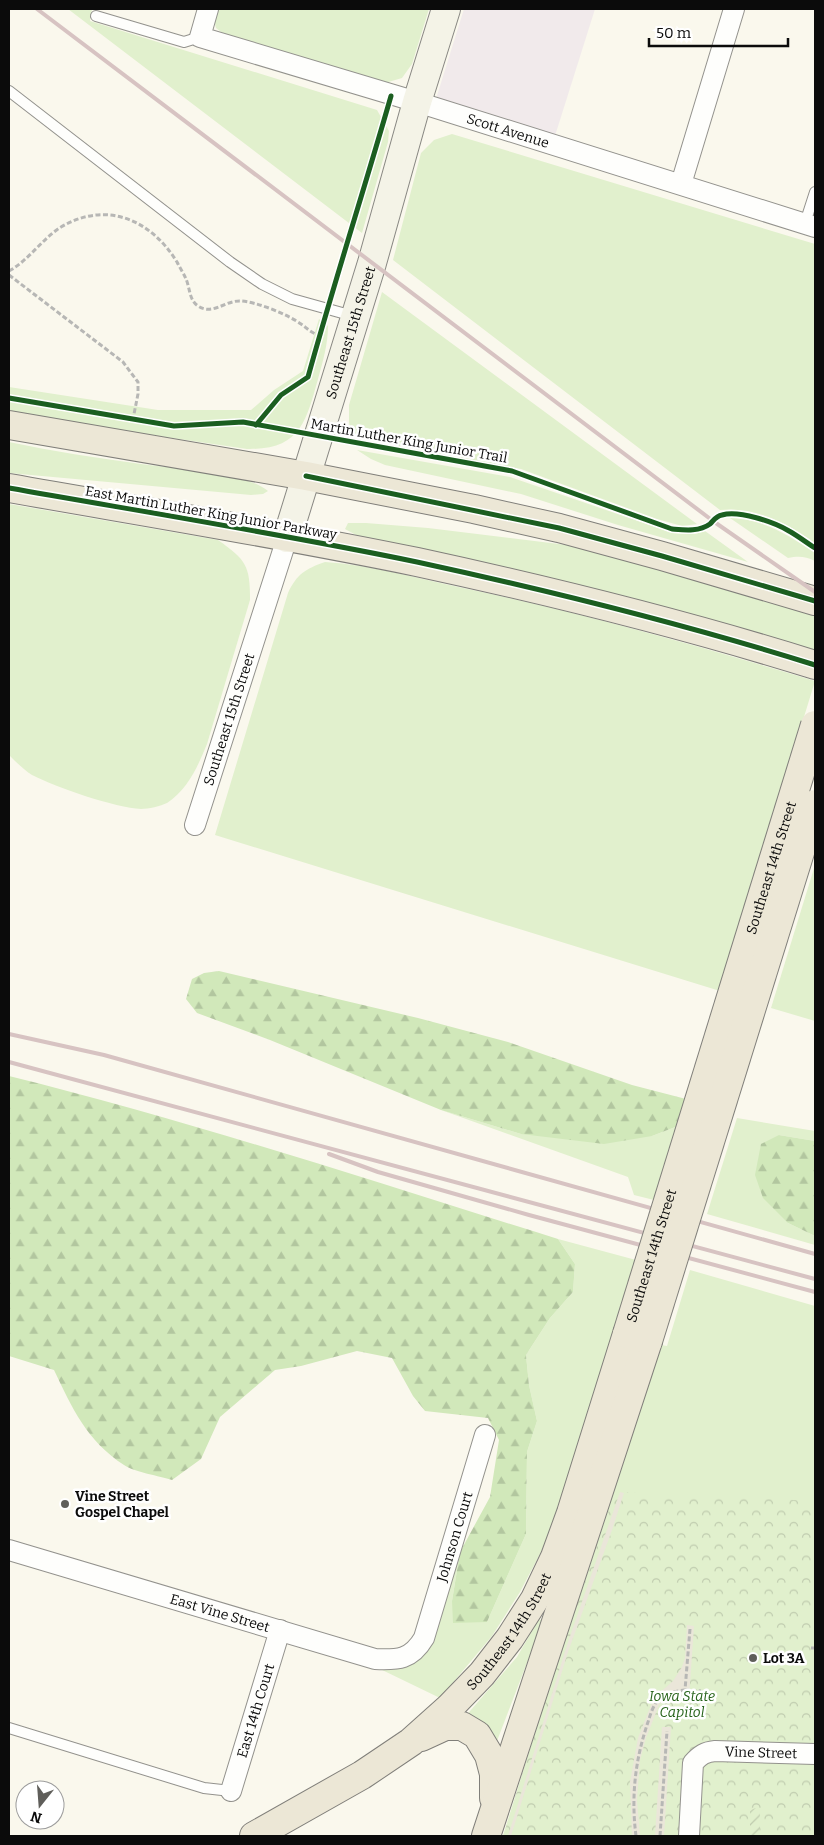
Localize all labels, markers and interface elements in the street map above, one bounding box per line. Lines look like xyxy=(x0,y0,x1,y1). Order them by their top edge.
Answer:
scale bar xyxy=(649,15,788,47)
text: 50 m xyxy=(656,24,692,42)
street label: Scott Avenue xyxy=(465,110,551,151)
street label: Southeast 15th Street xyxy=(322,264,379,401)
street label: Martin Luther King Junior Trail xyxy=(309,415,509,467)
street label: East Martin Luther King Junior Parkway xyxy=(84,482,339,544)
street label: Southeast 15th Street xyxy=(200,651,258,788)
street label: Southeast 14th Street xyxy=(742,799,799,936)
street label: Southeast 14th Street xyxy=(623,1187,680,1324)
place label: Vine Street Gospel Chapel xyxy=(75,1488,170,1521)
street label: Johnson Court xyxy=(433,1490,476,1585)
marker: Vine Street Gospel Chapel xyxy=(59,1498,71,1510)
street label: Southeast 14th Street xyxy=(463,1570,555,1693)
street label: East Vine Street xyxy=(168,1590,272,1636)
place label: Lot 3A xyxy=(763,1650,804,1667)
marker: Lot 3A xyxy=(747,1652,759,1664)
street label: East 14th Court xyxy=(233,1661,278,1760)
park label: Iowa State Capitol xyxy=(649,1688,715,1721)
street label: Vine Street xyxy=(725,1743,797,1762)
north arrow xyxy=(15,1780,65,1830)
text: N xyxy=(29,1807,44,1827)

